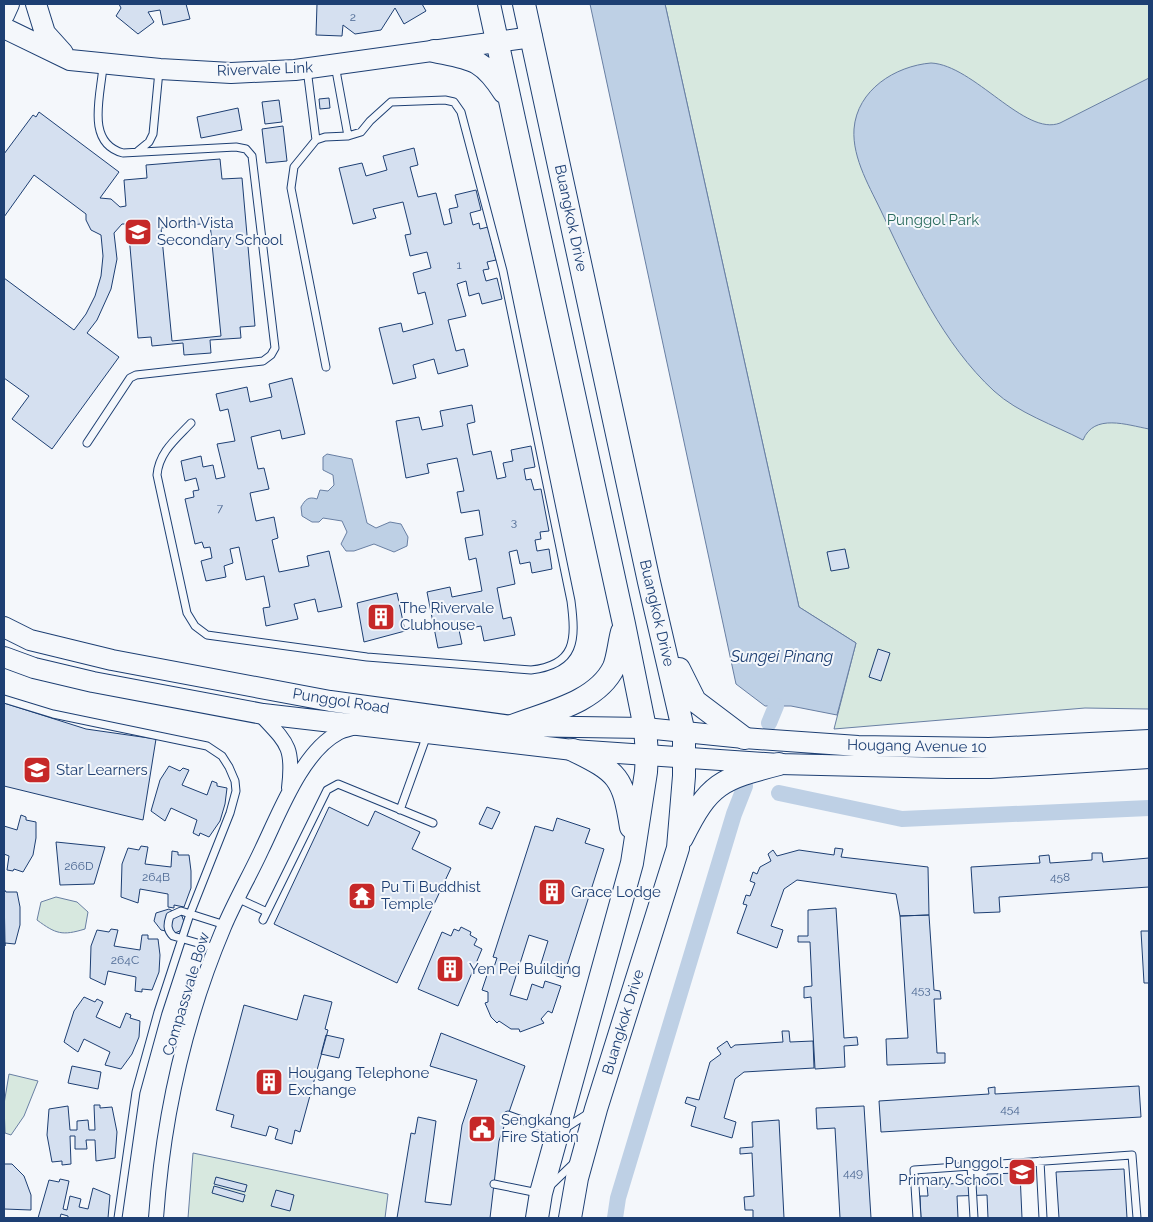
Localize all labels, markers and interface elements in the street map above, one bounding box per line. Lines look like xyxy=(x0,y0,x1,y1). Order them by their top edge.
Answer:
house number: 2 xyxy=(350,10,356,24)
street label: Rivervale Link xyxy=(217,58,313,80)
street label: Buangkok Drive xyxy=(551,163,591,273)
park label: Punggol Park xyxy=(887,211,979,229)
place label: North Vista Secondary School xyxy=(157,214,284,249)
school or university icon: North Vista Secondary School xyxy=(123,217,153,247)
house number: 1 xyxy=(456,258,462,272)
house number: 7 xyxy=(217,501,224,515)
house number: 3 xyxy=(511,515,517,529)
street label: Buangkok Drive xyxy=(636,558,678,668)
place label: The Rivervale Clubhouse xyxy=(400,599,494,634)
building icon: The Rivervale Clubhouse xyxy=(366,602,396,632)
water label: Sungei Pinang xyxy=(730,647,834,666)
street label: Punggol Road xyxy=(291,684,391,718)
street label: Hougang Avenue 10 xyxy=(847,736,987,756)
school or university icon: Star Learners xyxy=(22,755,52,785)
place label: Star Learners xyxy=(56,761,148,779)
house number: 266D xyxy=(64,859,94,873)
house number: 264B xyxy=(142,870,170,884)
house number: 458 xyxy=(1050,870,1070,884)
building icon: Grace Lodge xyxy=(537,877,567,907)
place label: Pu Ti Buddhist Temple xyxy=(381,878,481,913)
temple icon: Pu Ti Buddhist Temple xyxy=(347,881,377,911)
place label: Grace Lodge xyxy=(571,883,661,901)
street label: Compassvale Bow xyxy=(159,930,213,1058)
house number: 264C xyxy=(111,953,139,967)
building icon: Yen Pei Building xyxy=(435,954,465,984)
place label: Yen Pei Building xyxy=(469,960,581,978)
street label: Buangkok Drive xyxy=(598,967,648,1077)
house number: 453 xyxy=(911,983,931,997)
place label: Hougang Telephone Exchange xyxy=(288,1064,429,1099)
building icon: Hougang Telephone Exchange xyxy=(254,1067,284,1097)
house number: 454 xyxy=(1000,1102,1020,1116)
place label: Sengkang Fire Station xyxy=(501,1111,579,1146)
public building icon: Sengkang Fire Station xyxy=(467,1114,497,1144)
place label: Punggol Primary School xyxy=(898,1154,1004,1189)
school or university icon: Punggol Primary School xyxy=(1007,1157,1037,1187)
house number: 449 xyxy=(843,1166,863,1180)

